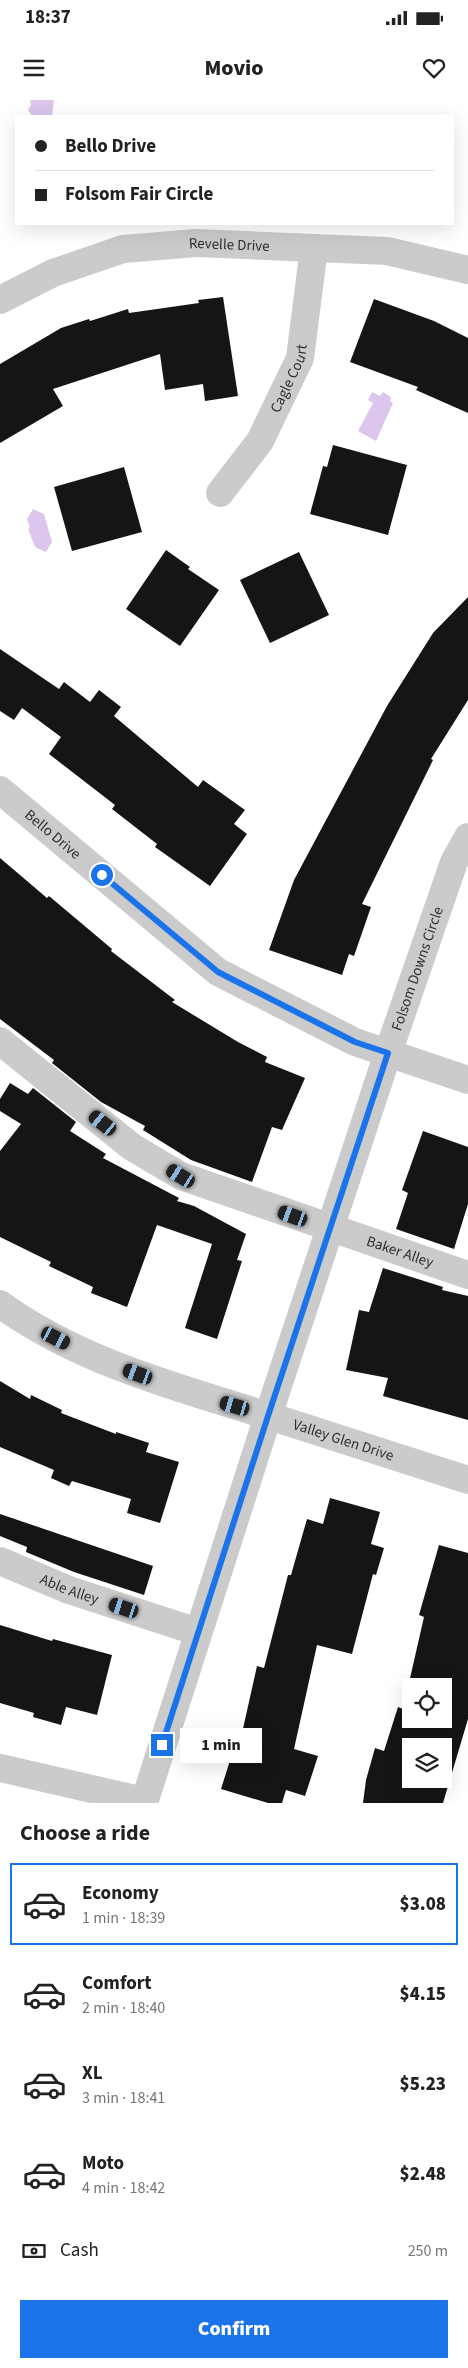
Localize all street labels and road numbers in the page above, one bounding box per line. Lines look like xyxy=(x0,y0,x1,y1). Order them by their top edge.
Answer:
street label: Revelle Drive xyxy=(188,232,270,257)
street label: Cagle Court xyxy=(265,343,312,416)
street label: Bello Drive xyxy=(20,804,86,864)
street label: Folsom Downs Circle xyxy=(386,904,448,1034)
street label: Baker Alley xyxy=(364,1230,436,1273)
street label: Valley Glen Drive xyxy=(290,1414,396,1466)
street label: Able Alley xyxy=(37,1569,101,1609)

